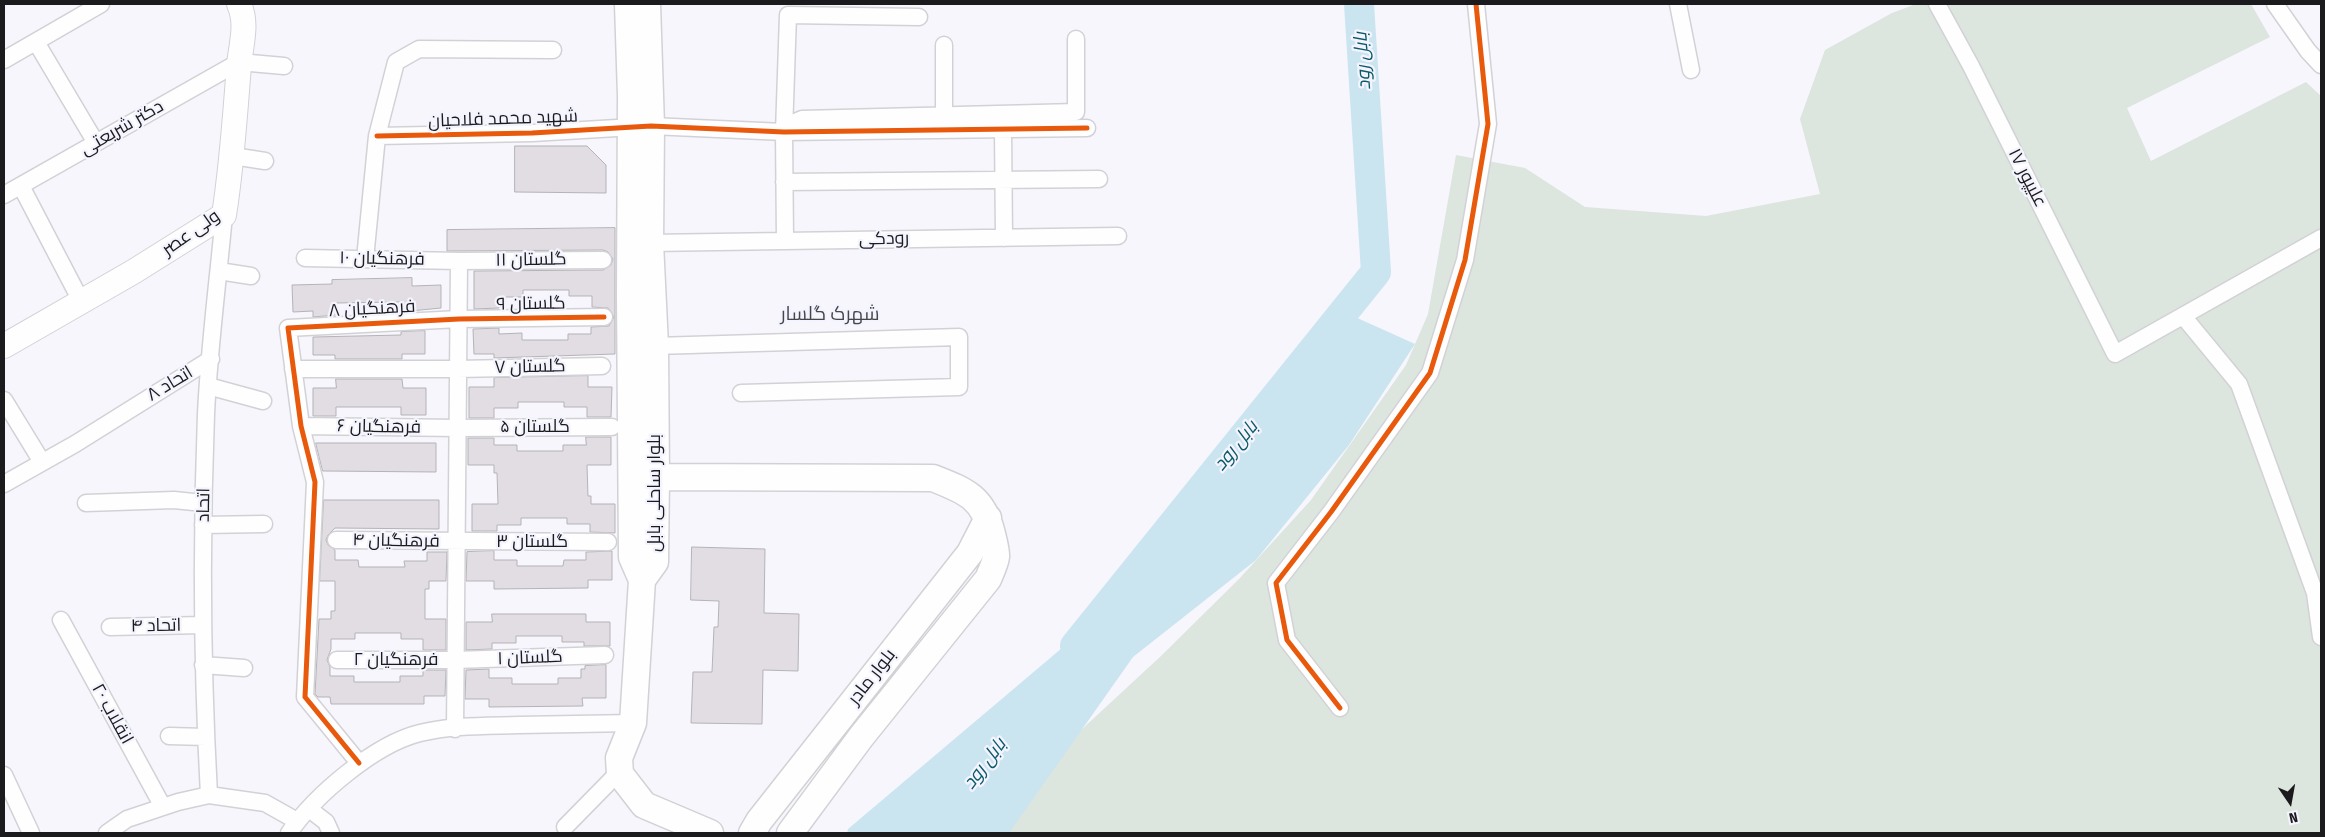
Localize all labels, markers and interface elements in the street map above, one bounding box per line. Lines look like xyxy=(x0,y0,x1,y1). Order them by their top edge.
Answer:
water label: بابل رود xyxy=(1350,31,1376,91)
street label: دکتر شریعتی xyxy=(77,96,167,160)
street label: شهید محمد فلاحیان xyxy=(428,106,578,132)
street label: علیپور ۱۷ xyxy=(2003,145,2051,211)
street label: ولی عصر xyxy=(158,205,224,261)
street label: رودکی xyxy=(859,228,909,250)
street label: فرهنگیان ۱۰ xyxy=(339,247,425,271)
street label: گلستان ۱۱ xyxy=(495,249,567,271)
street label: گلستان ۹ xyxy=(496,293,566,315)
street label: فرهنگیان ۸ xyxy=(328,296,416,322)
district label: شهرک گلسار xyxy=(781,304,879,326)
street label: گلستان ۷ xyxy=(494,356,566,378)
street label: اتحاد ۸ xyxy=(143,362,197,406)
street label: فرهنگیان ۶ xyxy=(337,415,421,439)
street label: گلستان ۵ xyxy=(500,416,570,438)
water label: بابل رود xyxy=(1209,416,1263,476)
street label: بلوار ساحلی بابل xyxy=(644,434,666,552)
street label: اتحاد xyxy=(193,488,215,522)
street label: فرهنگیان ۴ xyxy=(352,529,440,553)
street label: گلستان ۳ xyxy=(496,531,568,553)
street label: اتحاد ۴ xyxy=(130,615,182,637)
street label: بلوار مادر xyxy=(844,645,900,709)
street label: گلستان ۱ xyxy=(497,646,563,670)
street label: فرهنگیان ۲ xyxy=(354,649,438,671)
street label: انقلاب ۲۰ xyxy=(87,680,137,748)
water label: بابل رود xyxy=(958,734,1012,794)
north arrow xyxy=(2265,777,2315,827)
text: N xyxy=(2287,808,2299,826)

